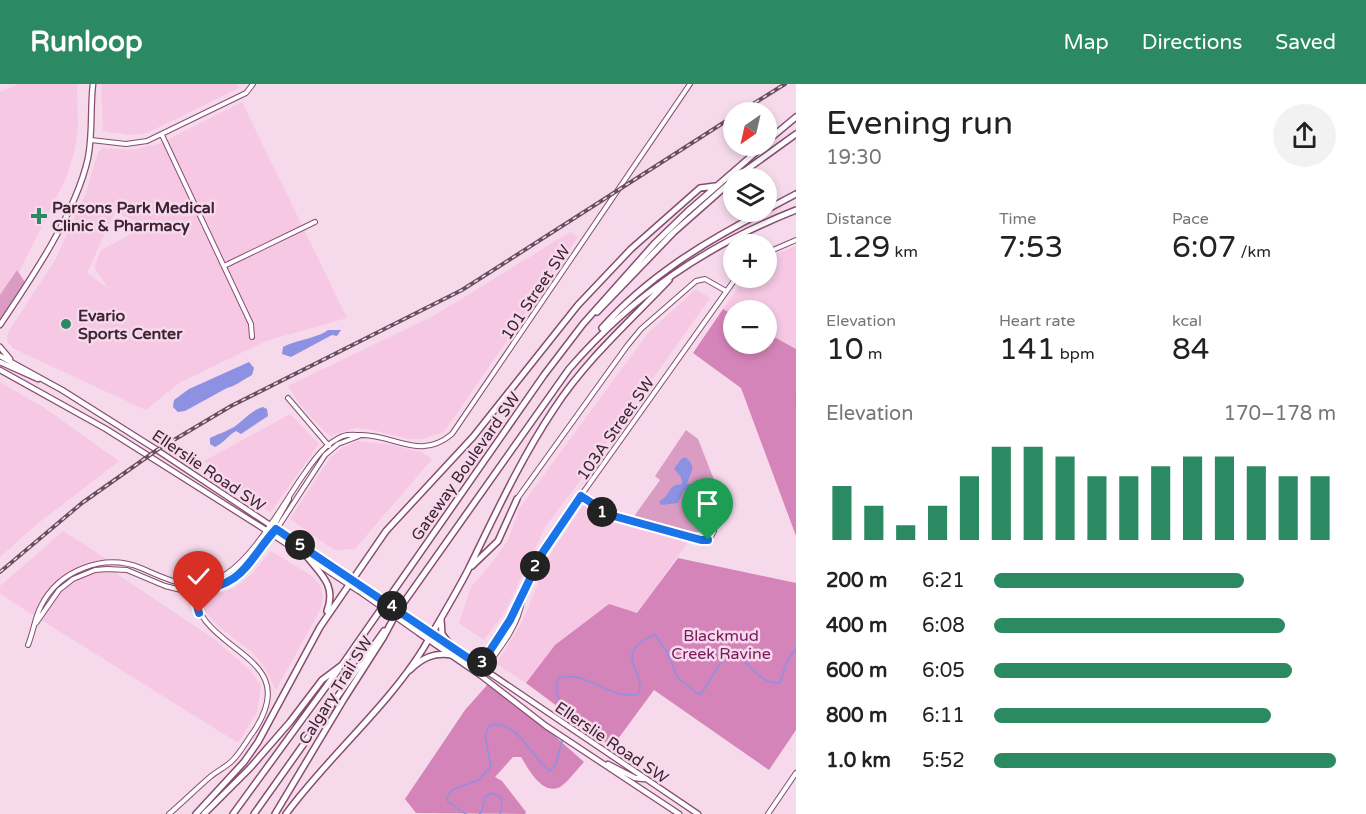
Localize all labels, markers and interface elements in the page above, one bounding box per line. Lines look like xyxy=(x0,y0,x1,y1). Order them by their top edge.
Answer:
text: Runloop xyxy=(30,25,143,59)
text: Map xyxy=(1063,30,1109,55)
text: Directions xyxy=(1142,30,1242,55)
text: Saved xyxy=(1275,30,1336,55)
north arrow xyxy=(723,102,777,156)
map controls xyxy=(723,102,777,354)
text: Evening run xyxy=(826,104,1013,143)
button: share xyxy=(1273,104,1336,167)
text: 19:30 xyxy=(826,146,881,170)
button: layers xyxy=(723,168,777,222)
place label: Parsons Park Medical Clinic & Pharmacy xyxy=(52,198,215,236)
marker: Parsons Park Medical Clinic & Pharmacy xyxy=(30,207,48,225)
text: Distance xyxy=(826,209,892,229)
text: Time xyxy=(999,209,1036,229)
text: Pace xyxy=(1172,209,1209,229)
text: 1.29 xyxy=(826,229,890,266)
text: 7:53 xyxy=(999,229,1063,266)
text: 6:07 xyxy=(1172,229,1236,266)
button: + xyxy=(723,234,777,288)
street label: 101 Street SW xyxy=(497,241,575,344)
text: km xyxy=(890,242,918,262)
text: /km xyxy=(1236,242,1271,262)
button: − xyxy=(723,300,777,354)
place label: Evario Sports Center xyxy=(78,306,183,344)
text: Elevation xyxy=(826,311,896,331)
text: Heart rate xyxy=(999,311,1075,331)
text: kcal xyxy=(1172,311,1202,331)
marker: Evario Sports Center xyxy=(59,317,73,331)
text: 10 xyxy=(826,331,864,368)
text: 141 xyxy=(999,331,1056,368)
text: 84 xyxy=(1172,331,1210,368)
text: m xyxy=(864,344,883,364)
text: bpm xyxy=(1056,344,1095,364)
street label: 103A Street SW xyxy=(573,373,659,484)
street label: Gateway Boulevard SW xyxy=(407,388,525,545)
text: Elevation xyxy=(826,402,913,426)
text: 170–178 m xyxy=(1223,402,1336,426)
street label: Ellerslie Road SW xyxy=(148,425,269,516)
pin xyxy=(682,478,733,540)
icon: arrive xyxy=(691,487,724,520)
pin: 1 xyxy=(587,497,617,527)
text: 1 xyxy=(597,502,607,522)
pin: 5 xyxy=(285,530,315,560)
text: 5 xyxy=(295,535,305,555)
pin xyxy=(173,551,224,613)
pin: 2 xyxy=(520,551,550,581)
text: 2 xyxy=(530,556,540,576)
icon: check xyxy=(182,560,215,593)
text: 200 m xyxy=(826,569,887,593)
text: 6:21 xyxy=(922,569,965,593)
pin: 4 xyxy=(377,591,407,621)
text: 4 xyxy=(387,596,397,616)
text: 400 m xyxy=(826,614,887,638)
text: 6:08 xyxy=(922,614,965,638)
park label: Blackmud Creek Ravine xyxy=(671,626,771,664)
street label: Calgary Trail SW xyxy=(294,633,377,748)
pin: 3 xyxy=(467,647,497,677)
text: 3 xyxy=(477,652,487,672)
text: 600 m xyxy=(826,659,887,683)
text: 6:05 xyxy=(922,659,965,683)
street label: Ellerslie Road SW xyxy=(551,697,672,788)
text: 800 m xyxy=(826,704,887,728)
text: 6:11 xyxy=(922,704,965,728)
text: 1.0 km xyxy=(826,749,891,773)
text: 5:52 xyxy=(922,749,965,773)

